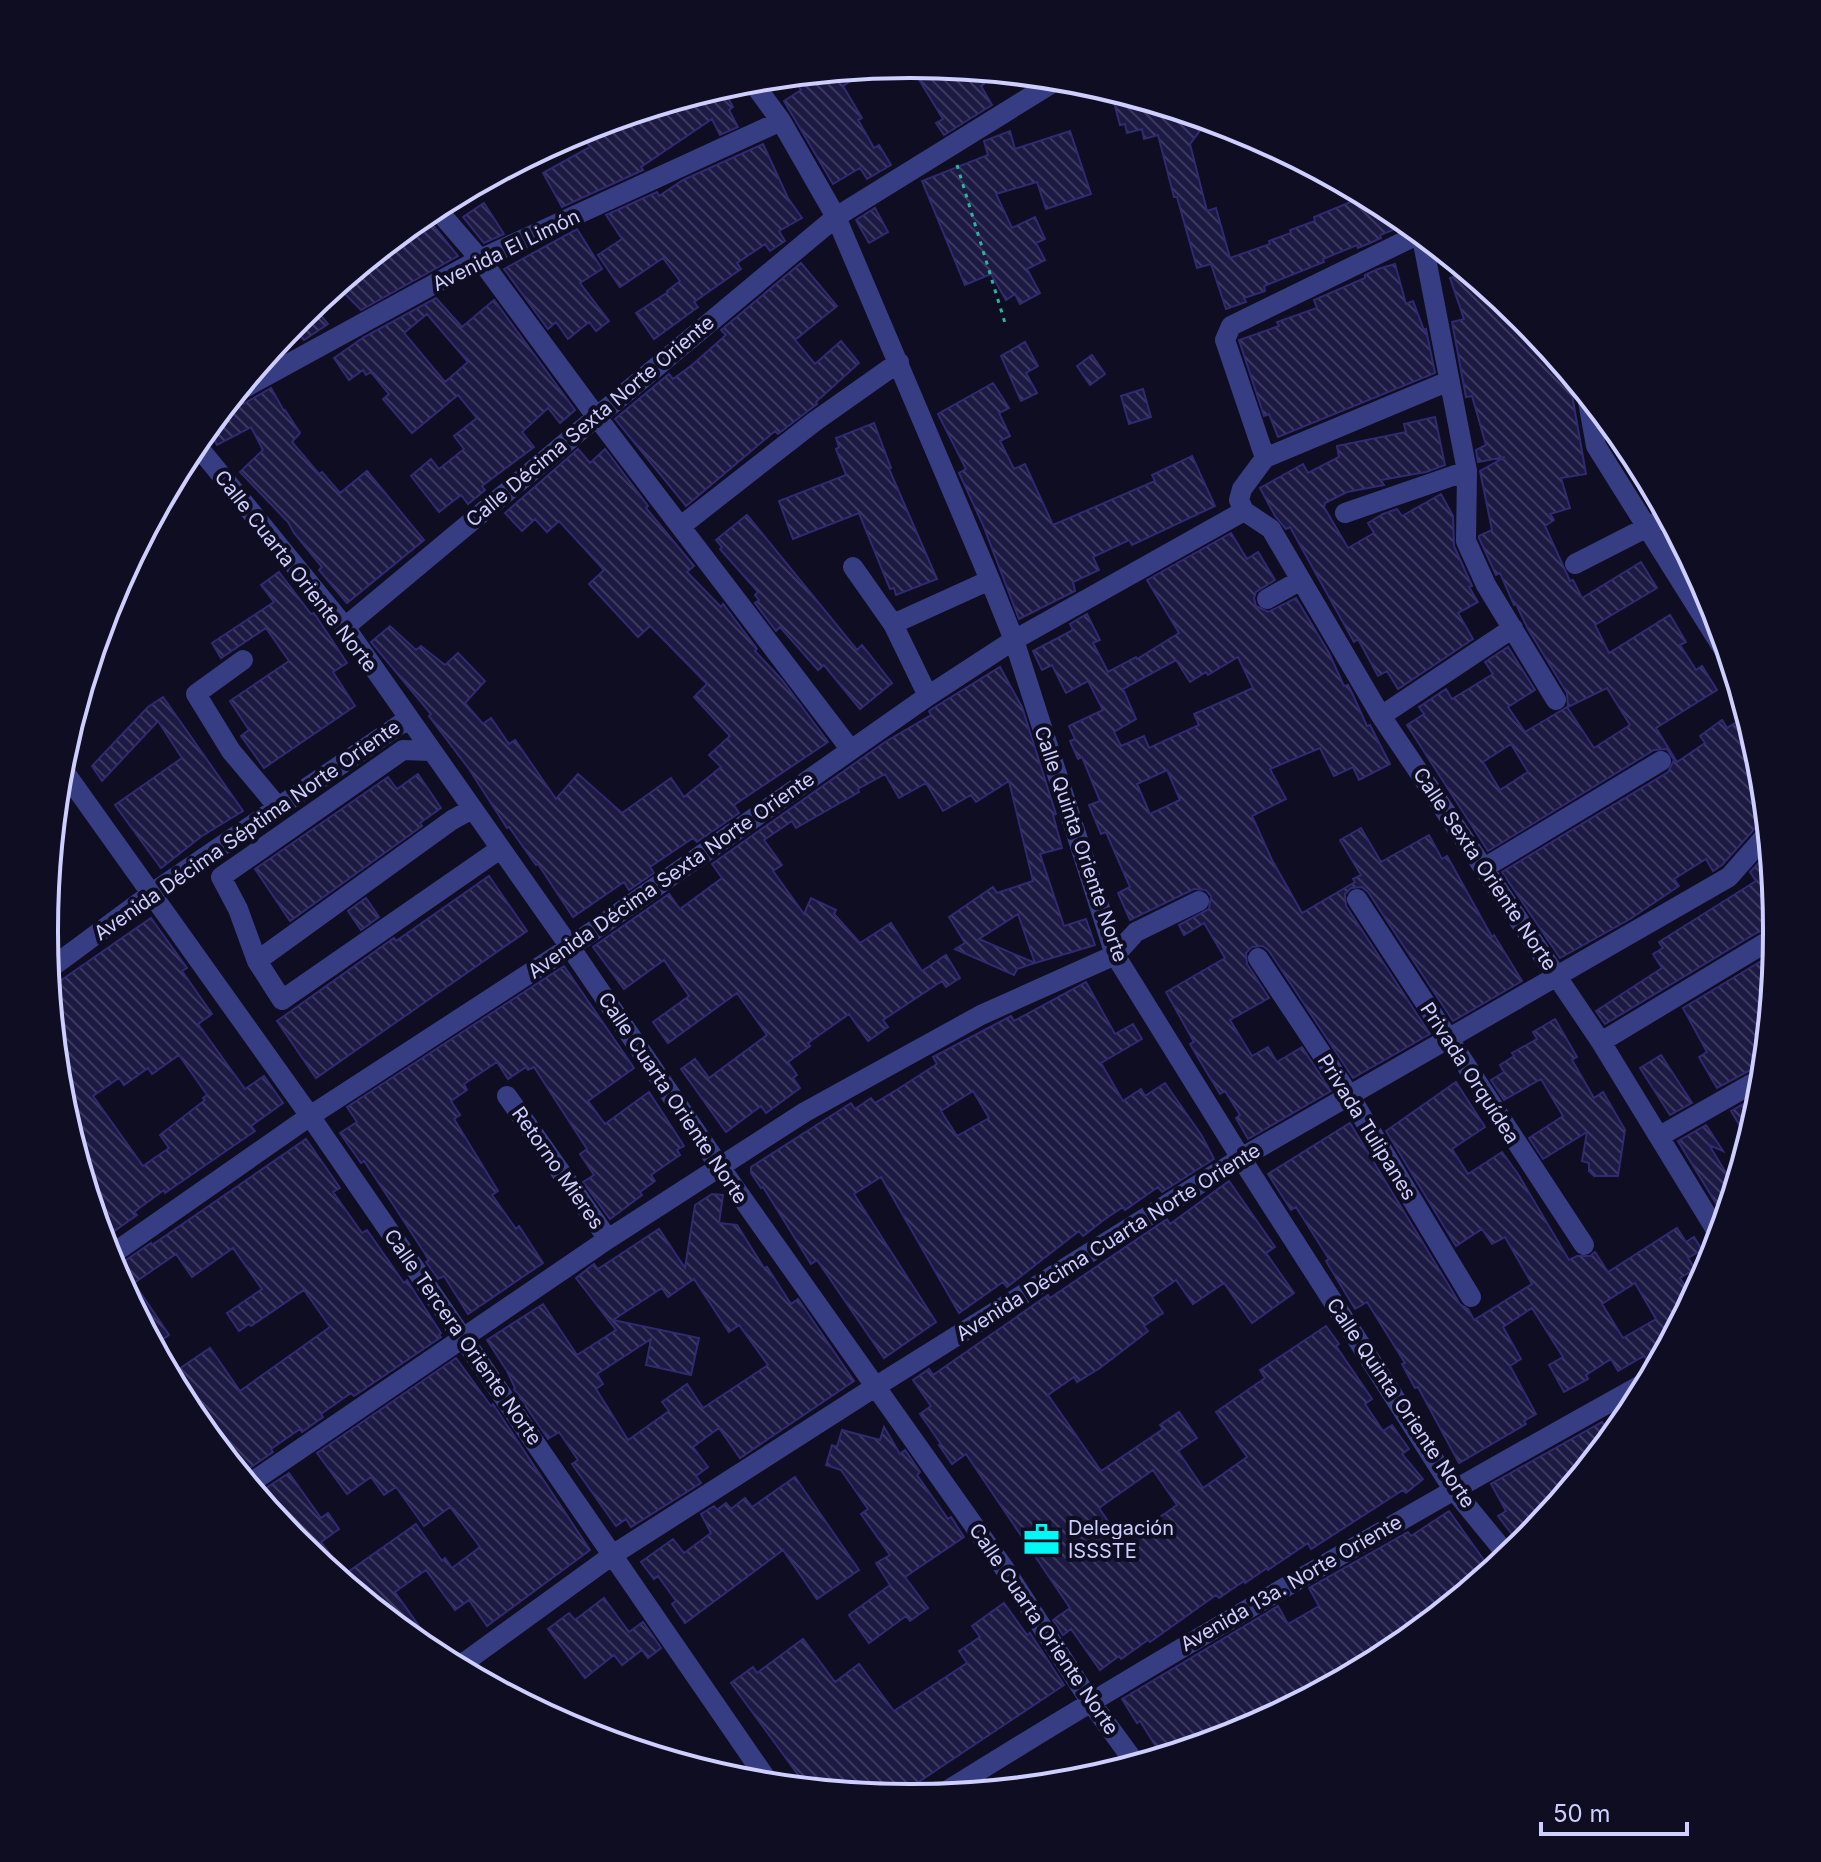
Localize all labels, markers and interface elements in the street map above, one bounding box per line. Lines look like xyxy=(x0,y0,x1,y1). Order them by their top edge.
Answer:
street label: Avenida El Limón xyxy=(429,204,583,296)
street label: Calle Décima Sexta Norte Oriente xyxy=(461,310,719,532)
street label: Calle Cuarta Oriente Norte xyxy=(210,465,382,677)
street label: Avenida Décima Séptima Norte Oriente xyxy=(89,715,405,945)
street label: Calle Quinta Oriente Norte xyxy=(1029,723,1133,965)
street label: Calle Sexta Oriente Norte xyxy=(1408,763,1562,975)
street label: Avenida Décima Sexta Norte Oriente xyxy=(523,766,819,984)
street label: Calle Cuarta Oriente Norte xyxy=(593,988,753,1208)
street label: Privada Orquídea xyxy=(1415,998,1525,1148)
street label: Privada Tulipanes xyxy=(1312,1050,1422,1204)
street label: Retorno Mieres xyxy=(507,1102,609,1234)
street label: Avenida Décima Cuarta Norte Oriente xyxy=(951,1138,1265,1346)
street label: Calle Tercera Oriente Norte xyxy=(379,1224,547,1450)
street label: Calle Quinta Oriente Norte xyxy=(1322,1293,1480,1513)
street label: Avenida 13a. Norte Oriente xyxy=(1176,1510,1406,1656)
place label: Delegación ISSSTE xyxy=(1068,1516,1174,1563)
street label: Calle Cuarta Oriente Norte xyxy=(964,1519,1124,1739)
office icon: Delegación ISSSTE xyxy=(1023,1521,1061,1559)
scale bar xyxy=(1541,1786,1687,1836)
text: 50 m xyxy=(1553,1799,1611,1828)

